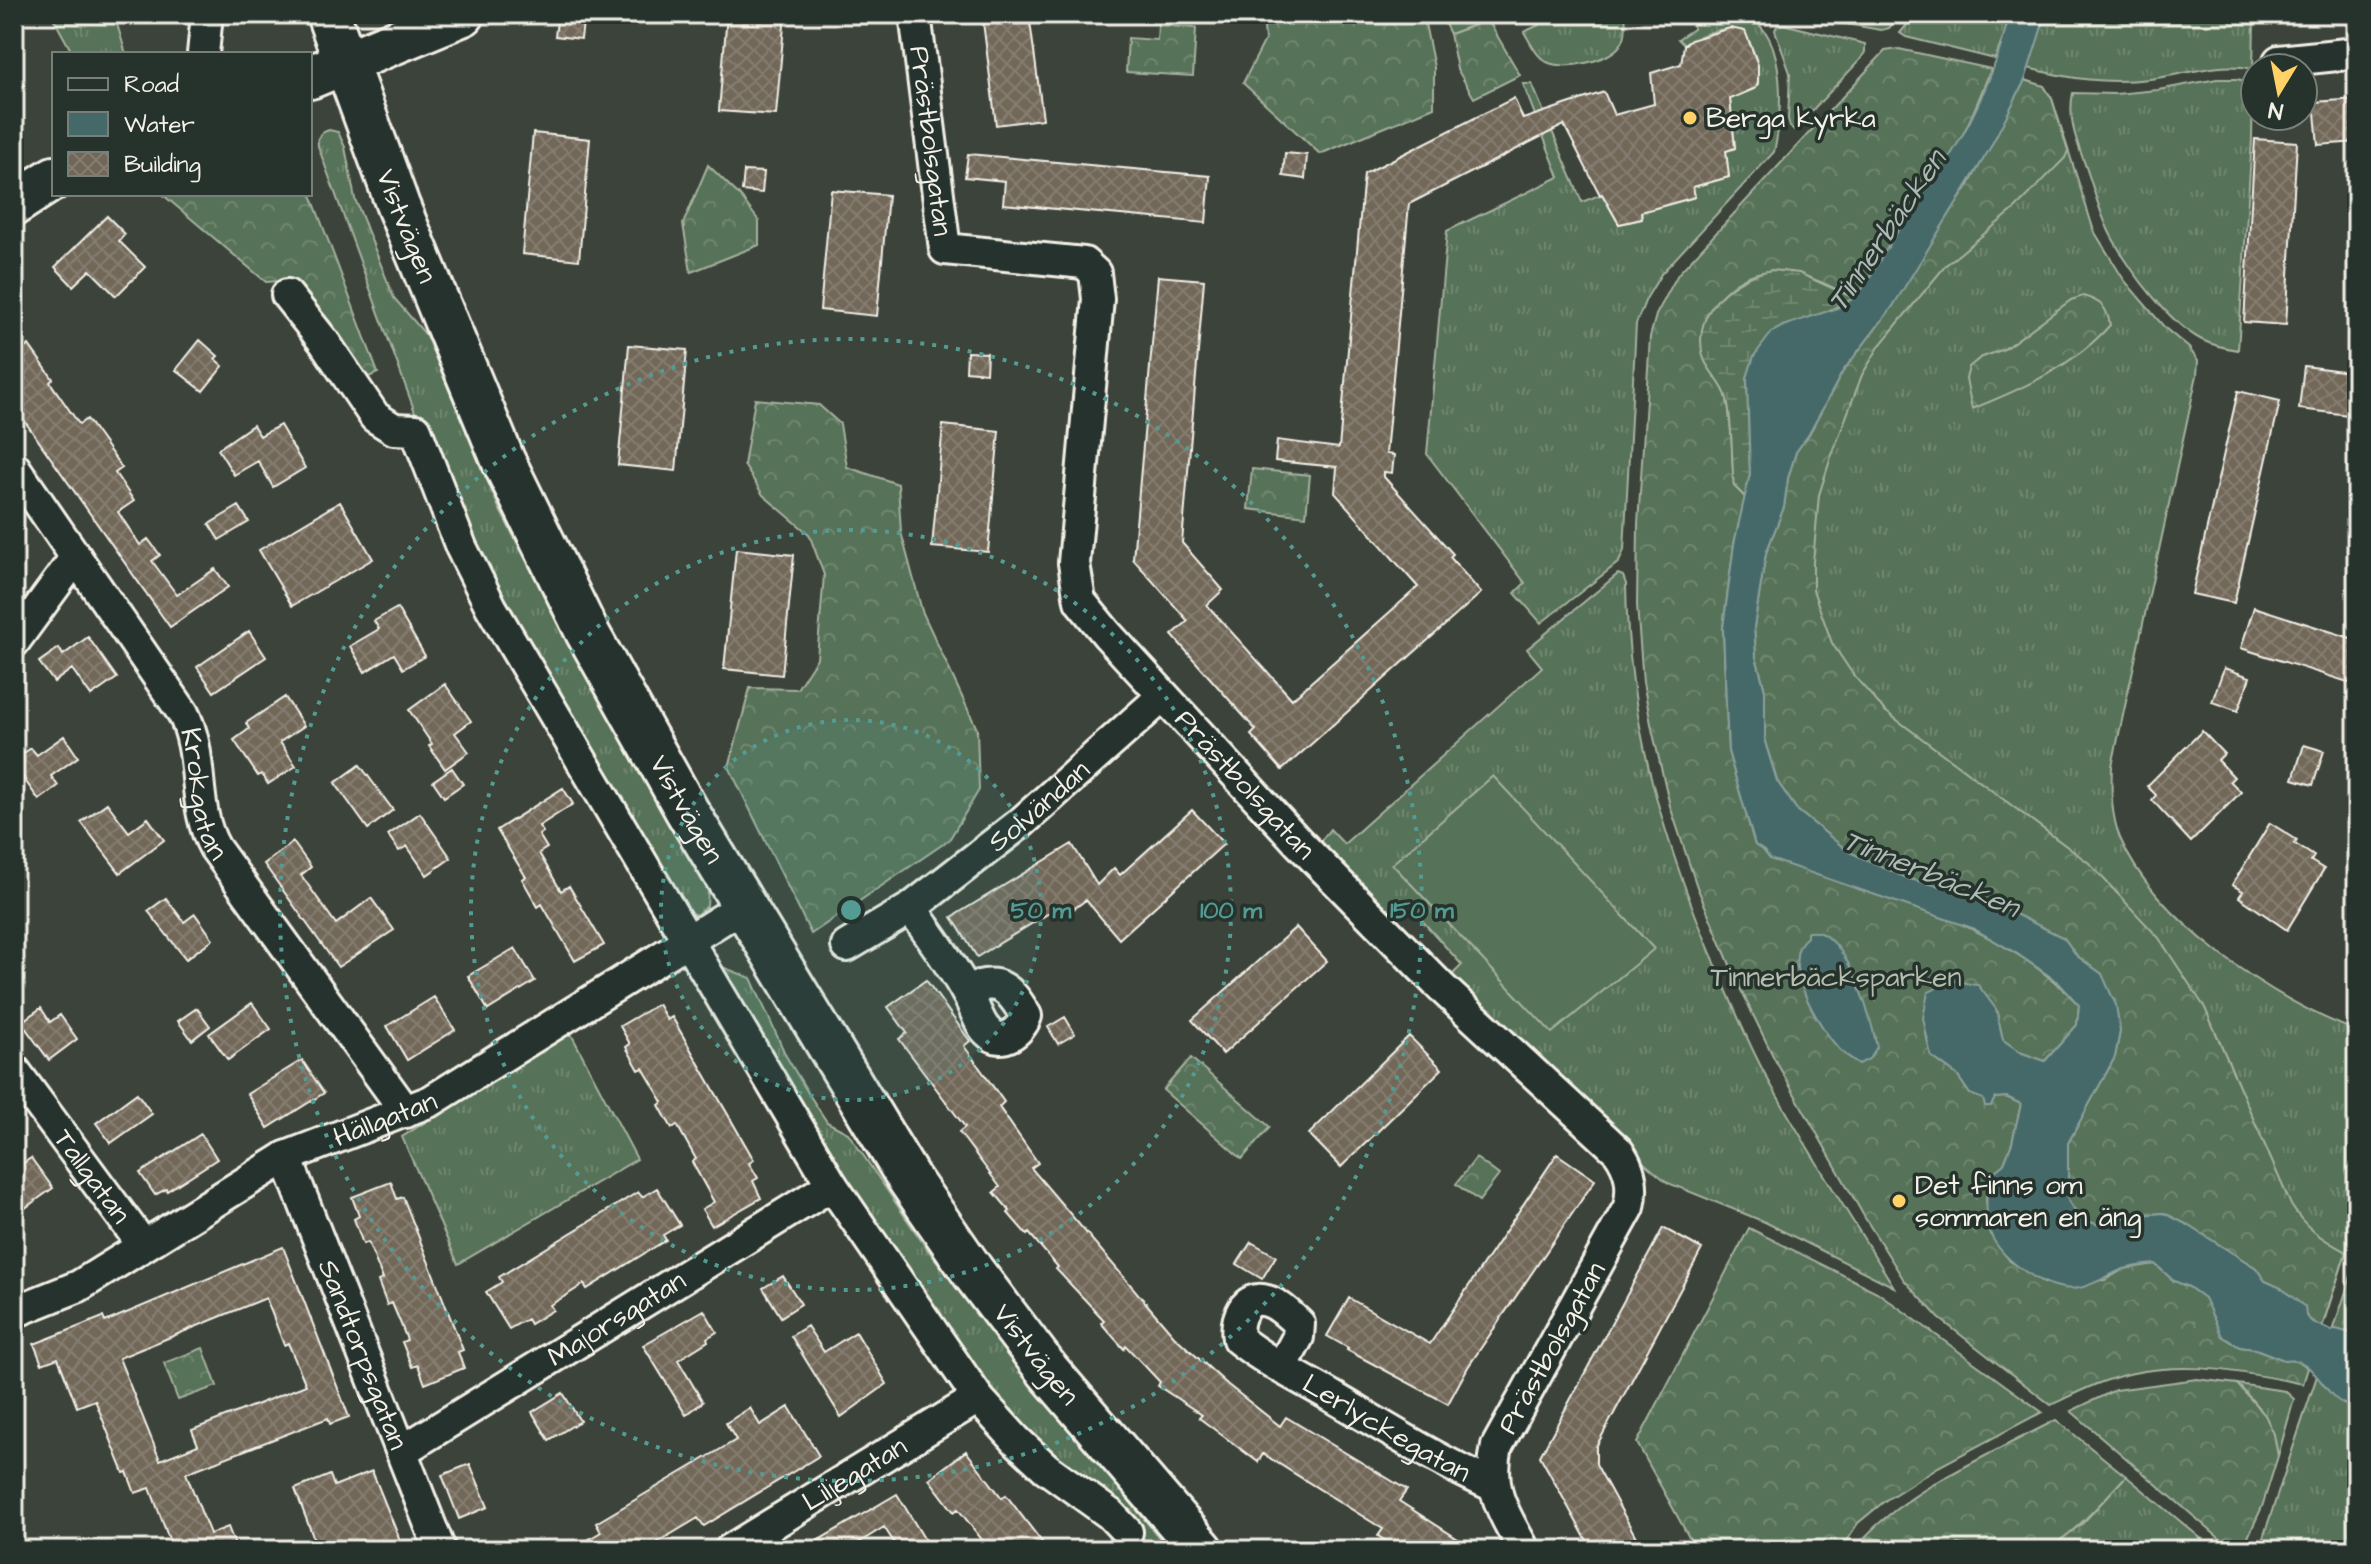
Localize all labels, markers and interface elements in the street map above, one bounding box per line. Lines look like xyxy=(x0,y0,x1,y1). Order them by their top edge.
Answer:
street label: Prästbolsgatan xyxy=(900,44,963,238)
legend xyxy=(52,52,312,196)
north arrow xyxy=(2239,52,2319,132)
text: Road xyxy=(124,68,179,102)
text: N xyxy=(2266,94,2285,127)
place label: Berga kyrka xyxy=(1706,99,1876,140)
text: Water xyxy=(124,108,195,142)
marker: Berga kyrka xyxy=(1681,109,1699,127)
water label: Tinnerbäcken xyxy=(1817,139,1958,320)
text: Building xyxy=(124,148,201,183)
street label: Vistvägen xyxy=(367,163,447,289)
street label: Prästbolsgatan xyxy=(1166,701,1324,868)
street label: Krokgatan xyxy=(171,724,237,868)
street label: Vistvägen xyxy=(640,748,734,871)
street label: Solvändan xyxy=(980,751,1098,861)
water label: Tinnerbäcken xyxy=(1837,820,2028,930)
text: 50 m xyxy=(1011,894,1072,928)
text: 100 m xyxy=(1200,894,1262,928)
text: 150 m xyxy=(1390,894,1454,928)
centre of rings xyxy=(837,896,865,924)
park label: Tinnerbäcksparken xyxy=(1711,958,1961,997)
street label: Hällgatan xyxy=(327,1081,442,1156)
street label: Tallgatan xyxy=(44,1121,140,1232)
place label: Det finns om sommaren en äng xyxy=(1915,1166,2142,1238)
marker: Det finns om sommaren en äng xyxy=(1890,1192,1908,1210)
street label: Sandtorpsgatan xyxy=(309,1254,418,1455)
street label: Prästbolsgatan xyxy=(1489,1255,1616,1442)
street label: Majorsgatan xyxy=(540,1261,693,1376)
street label: Vistvägen xyxy=(984,1295,1088,1413)
street label: Lerlyckegatan xyxy=(1296,1364,1477,1492)
street label: Liljegatan xyxy=(795,1427,914,1521)

